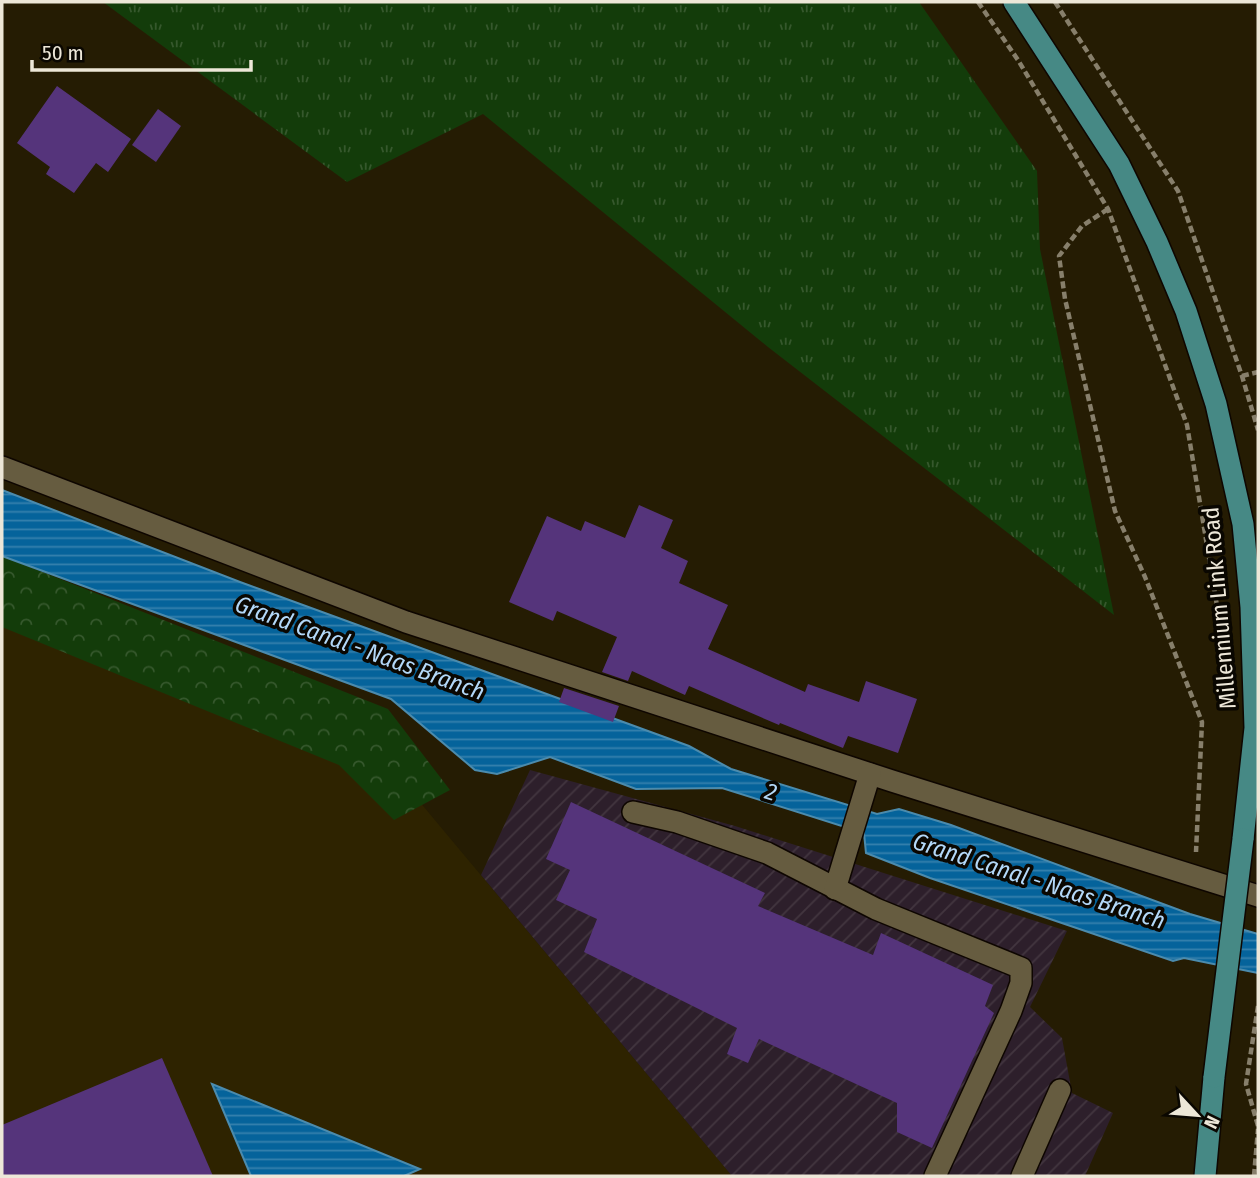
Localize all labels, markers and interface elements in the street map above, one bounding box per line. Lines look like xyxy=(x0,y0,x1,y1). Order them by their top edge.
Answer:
scale bar xyxy=(32,28,250,72)
text: 50 m xyxy=(42,40,84,66)
street label: Millennium Link Road xyxy=(1196,506,1242,710)
water label: Grand Canal - Naas Branch xyxy=(231,590,489,706)
water label: 2 xyxy=(761,777,781,807)
water label: Grand Canal - Naas Branch xyxy=(909,827,1169,935)
north arrow xyxy=(1162,1080,1232,1150)
text: N xyxy=(1199,1112,1225,1132)

